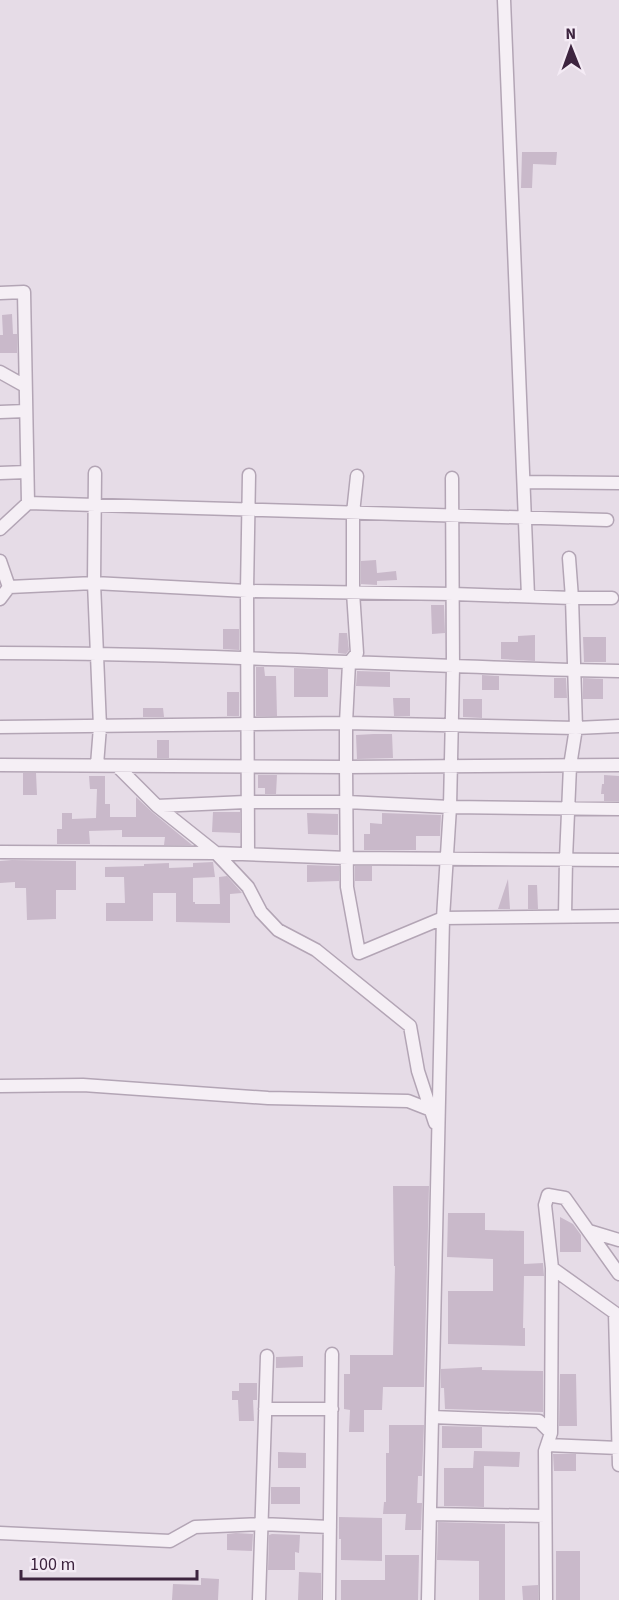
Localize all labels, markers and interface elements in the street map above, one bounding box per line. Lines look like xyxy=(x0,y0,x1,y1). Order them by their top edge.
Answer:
north arrow xyxy=(541,18,601,78)
text: N xyxy=(565,23,576,45)
scale bar xyxy=(21,1543,196,1581)
text: 100 m xyxy=(30,1552,75,1577)

